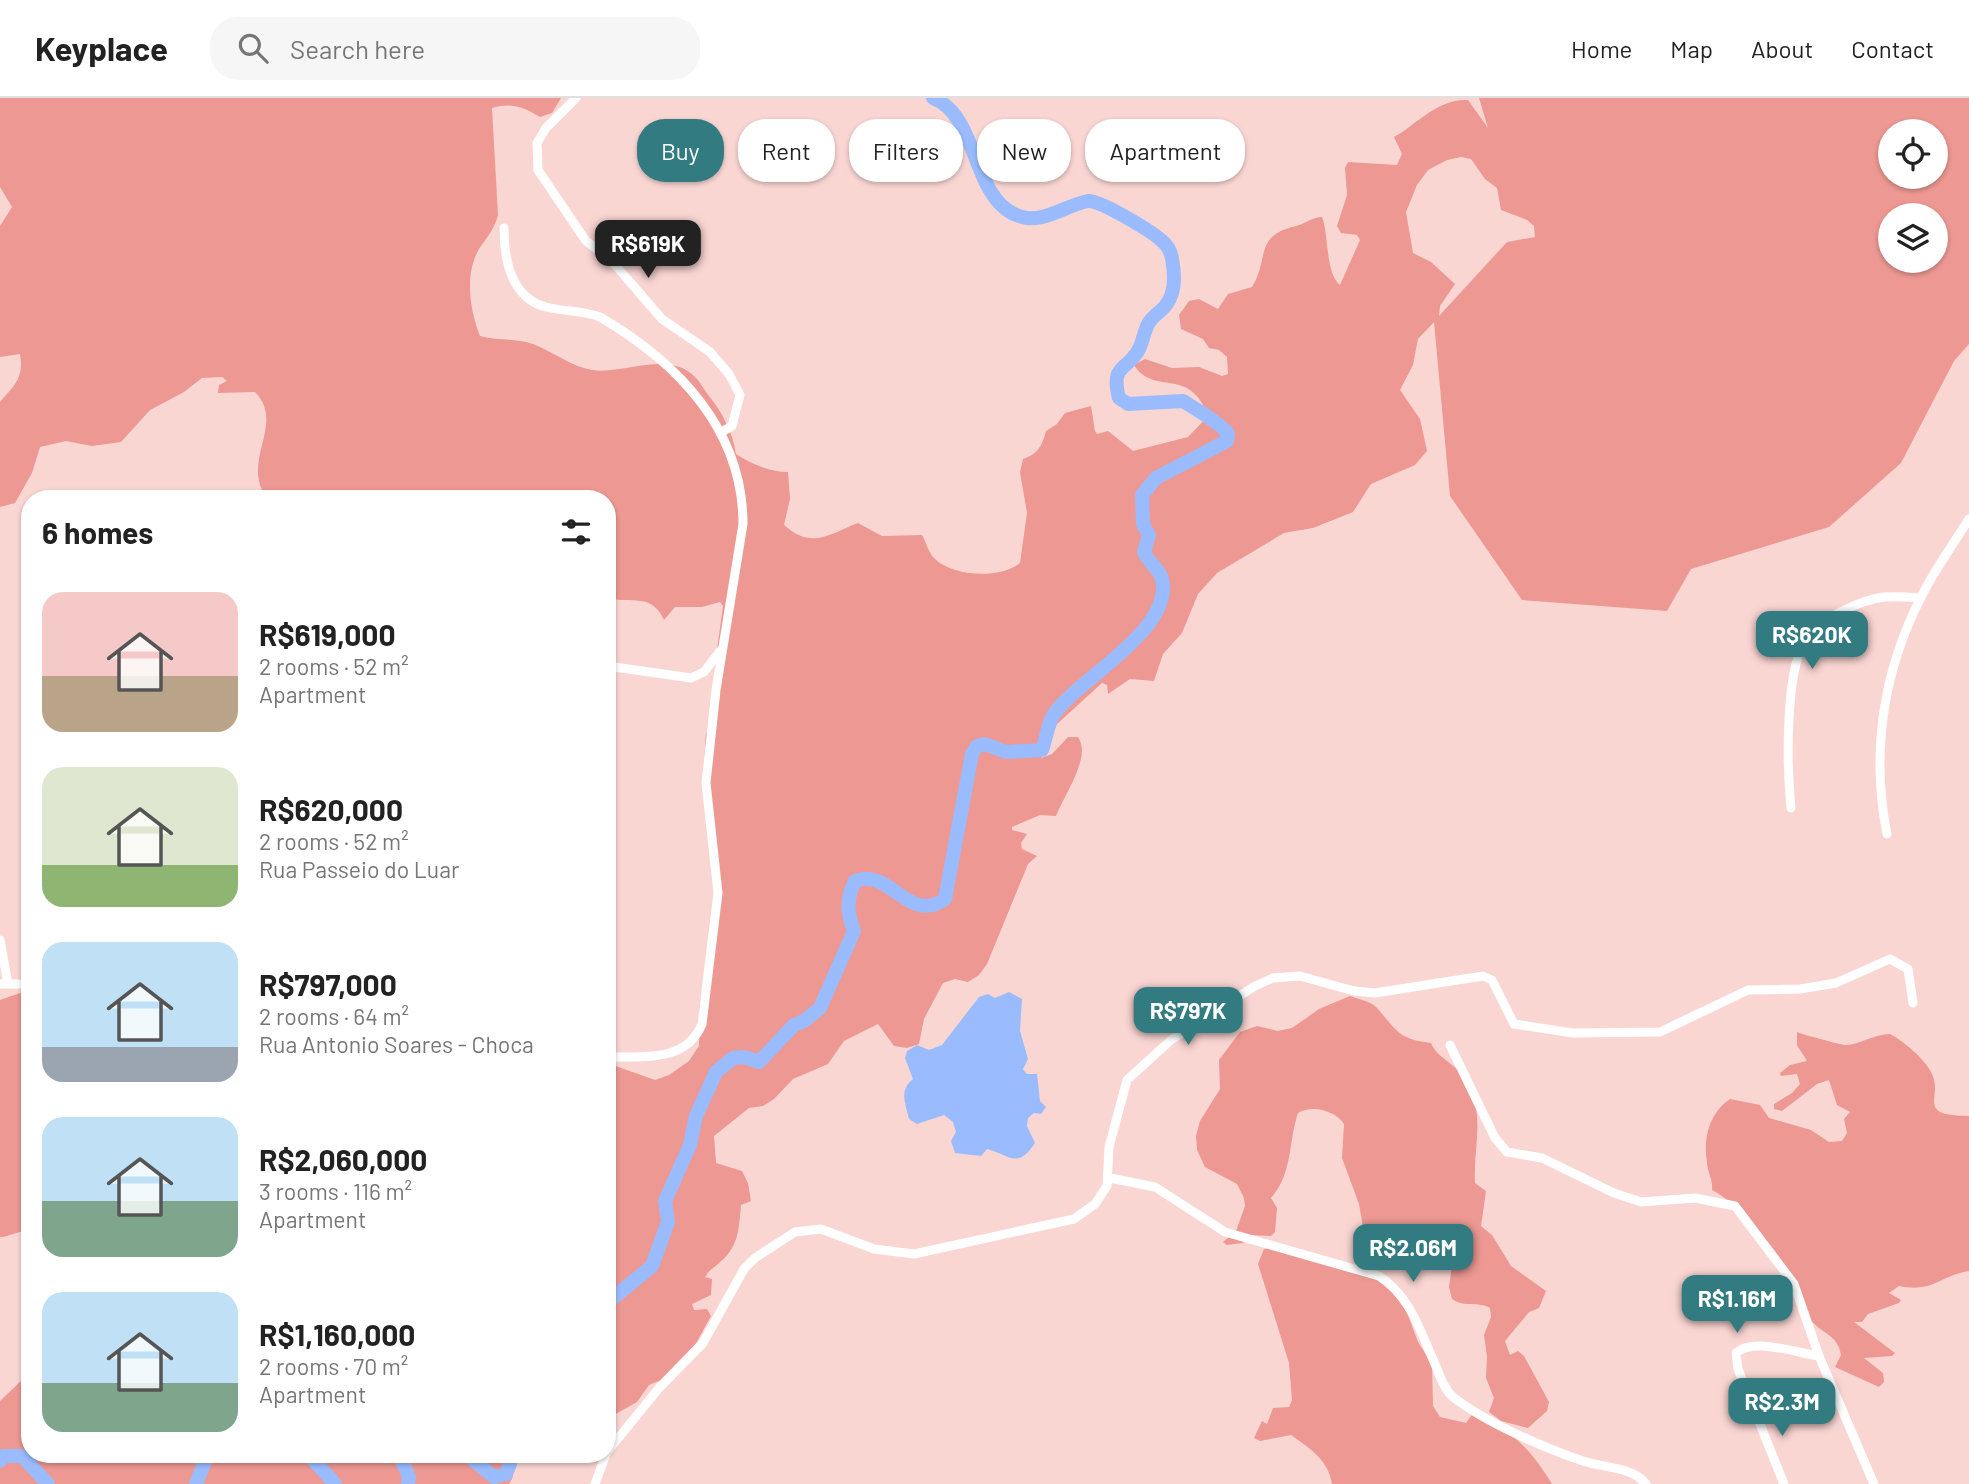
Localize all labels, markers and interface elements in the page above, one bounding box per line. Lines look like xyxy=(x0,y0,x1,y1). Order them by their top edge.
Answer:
search box xyxy=(210,17,700,80)
text: Keyplace xyxy=(35,28,168,68)
icon: search xyxy=(234,29,272,67)
text: Search here xyxy=(290,33,425,64)
text: Home xyxy=(1571,34,1632,63)
text: Map xyxy=(1670,34,1713,63)
text: About xyxy=(1751,34,1813,63)
text: Contact xyxy=(1851,34,1934,63)
chip: Buy xyxy=(637,119,724,182)
chip: Rent xyxy=(738,119,835,182)
chip: Filters xyxy=(849,119,963,182)
chip: New xyxy=(977,119,1071,182)
chip: Apartment xyxy=(1085,119,1245,182)
map controls xyxy=(1878,119,1948,273)
button: locate xyxy=(1878,119,1948,189)
button: layers xyxy=(1878,203,1948,273)
pin: R$619K xyxy=(591,220,705,280)
text: R$619K xyxy=(611,229,685,257)
icon: filters xyxy=(557,513,595,551)
text: 6 homes xyxy=(42,514,153,550)
pin: R$620K xyxy=(1755,612,1869,671)
text: R$619,000 xyxy=(259,616,396,652)
icon: home xyxy=(98,620,182,704)
text: R$620K xyxy=(1772,620,1852,648)
text: 2 rooms · 52 m² xyxy=(259,652,409,680)
text: Apartment xyxy=(259,680,366,708)
text: R$620,000 xyxy=(259,791,403,827)
icon: home xyxy=(98,795,182,879)
text: 2 rooms · 52 m² xyxy=(259,827,409,855)
text: Rua Passeio do Luar xyxy=(259,855,459,883)
text: R$797,000 xyxy=(259,966,397,1002)
icon: home xyxy=(98,970,182,1054)
pin: R$797K xyxy=(1131,988,1245,1047)
text: R$797K xyxy=(1150,996,1226,1024)
text: 2 rooms · 64 m² xyxy=(259,1002,409,1030)
text: Rua Antonio Soares - Choca xyxy=(259,1030,534,1058)
text: R$2,060,000 xyxy=(259,1141,427,1177)
icon: home xyxy=(98,1145,182,1229)
text: 3 rooms · 116 m² xyxy=(259,1177,412,1205)
text: Apartment xyxy=(259,1205,366,1233)
pin: R$2.06M xyxy=(1348,1224,1478,1284)
text: R$2.06M xyxy=(1369,1233,1457,1261)
pin: R$1.16M xyxy=(1672,1276,1802,1335)
text: R$1.16M xyxy=(1698,1284,1776,1312)
text: R$1,160,000 xyxy=(259,1316,415,1352)
icon: home xyxy=(98,1320,182,1404)
text: 2 rooms · 70 m² xyxy=(259,1352,408,1380)
pin: R$2.3M xyxy=(1725,1378,1839,1438)
text: Apartment xyxy=(259,1380,366,1408)
text: R$2.3M xyxy=(1744,1387,1820,1415)

